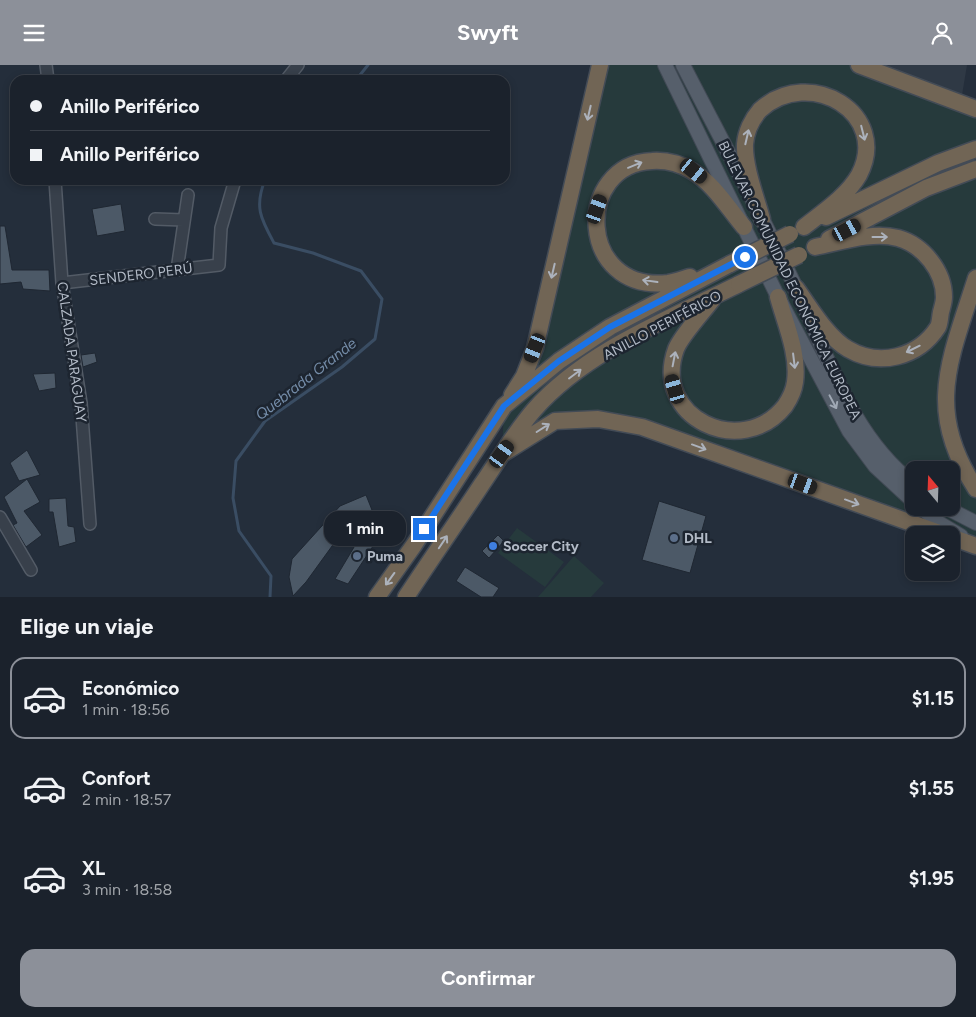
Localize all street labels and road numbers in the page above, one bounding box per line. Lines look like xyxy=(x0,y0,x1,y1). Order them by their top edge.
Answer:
street label: BULEVAR COMUNIDAD ECONÓMICA EUROPEA xyxy=(714,138,865,423)
street label: SENDERO PERÚ xyxy=(89,260,194,289)
street label: CALZADA PARAGUAY xyxy=(53,281,90,424)
street label: ANILLO PERIFÉRICO xyxy=(600,287,724,364)

